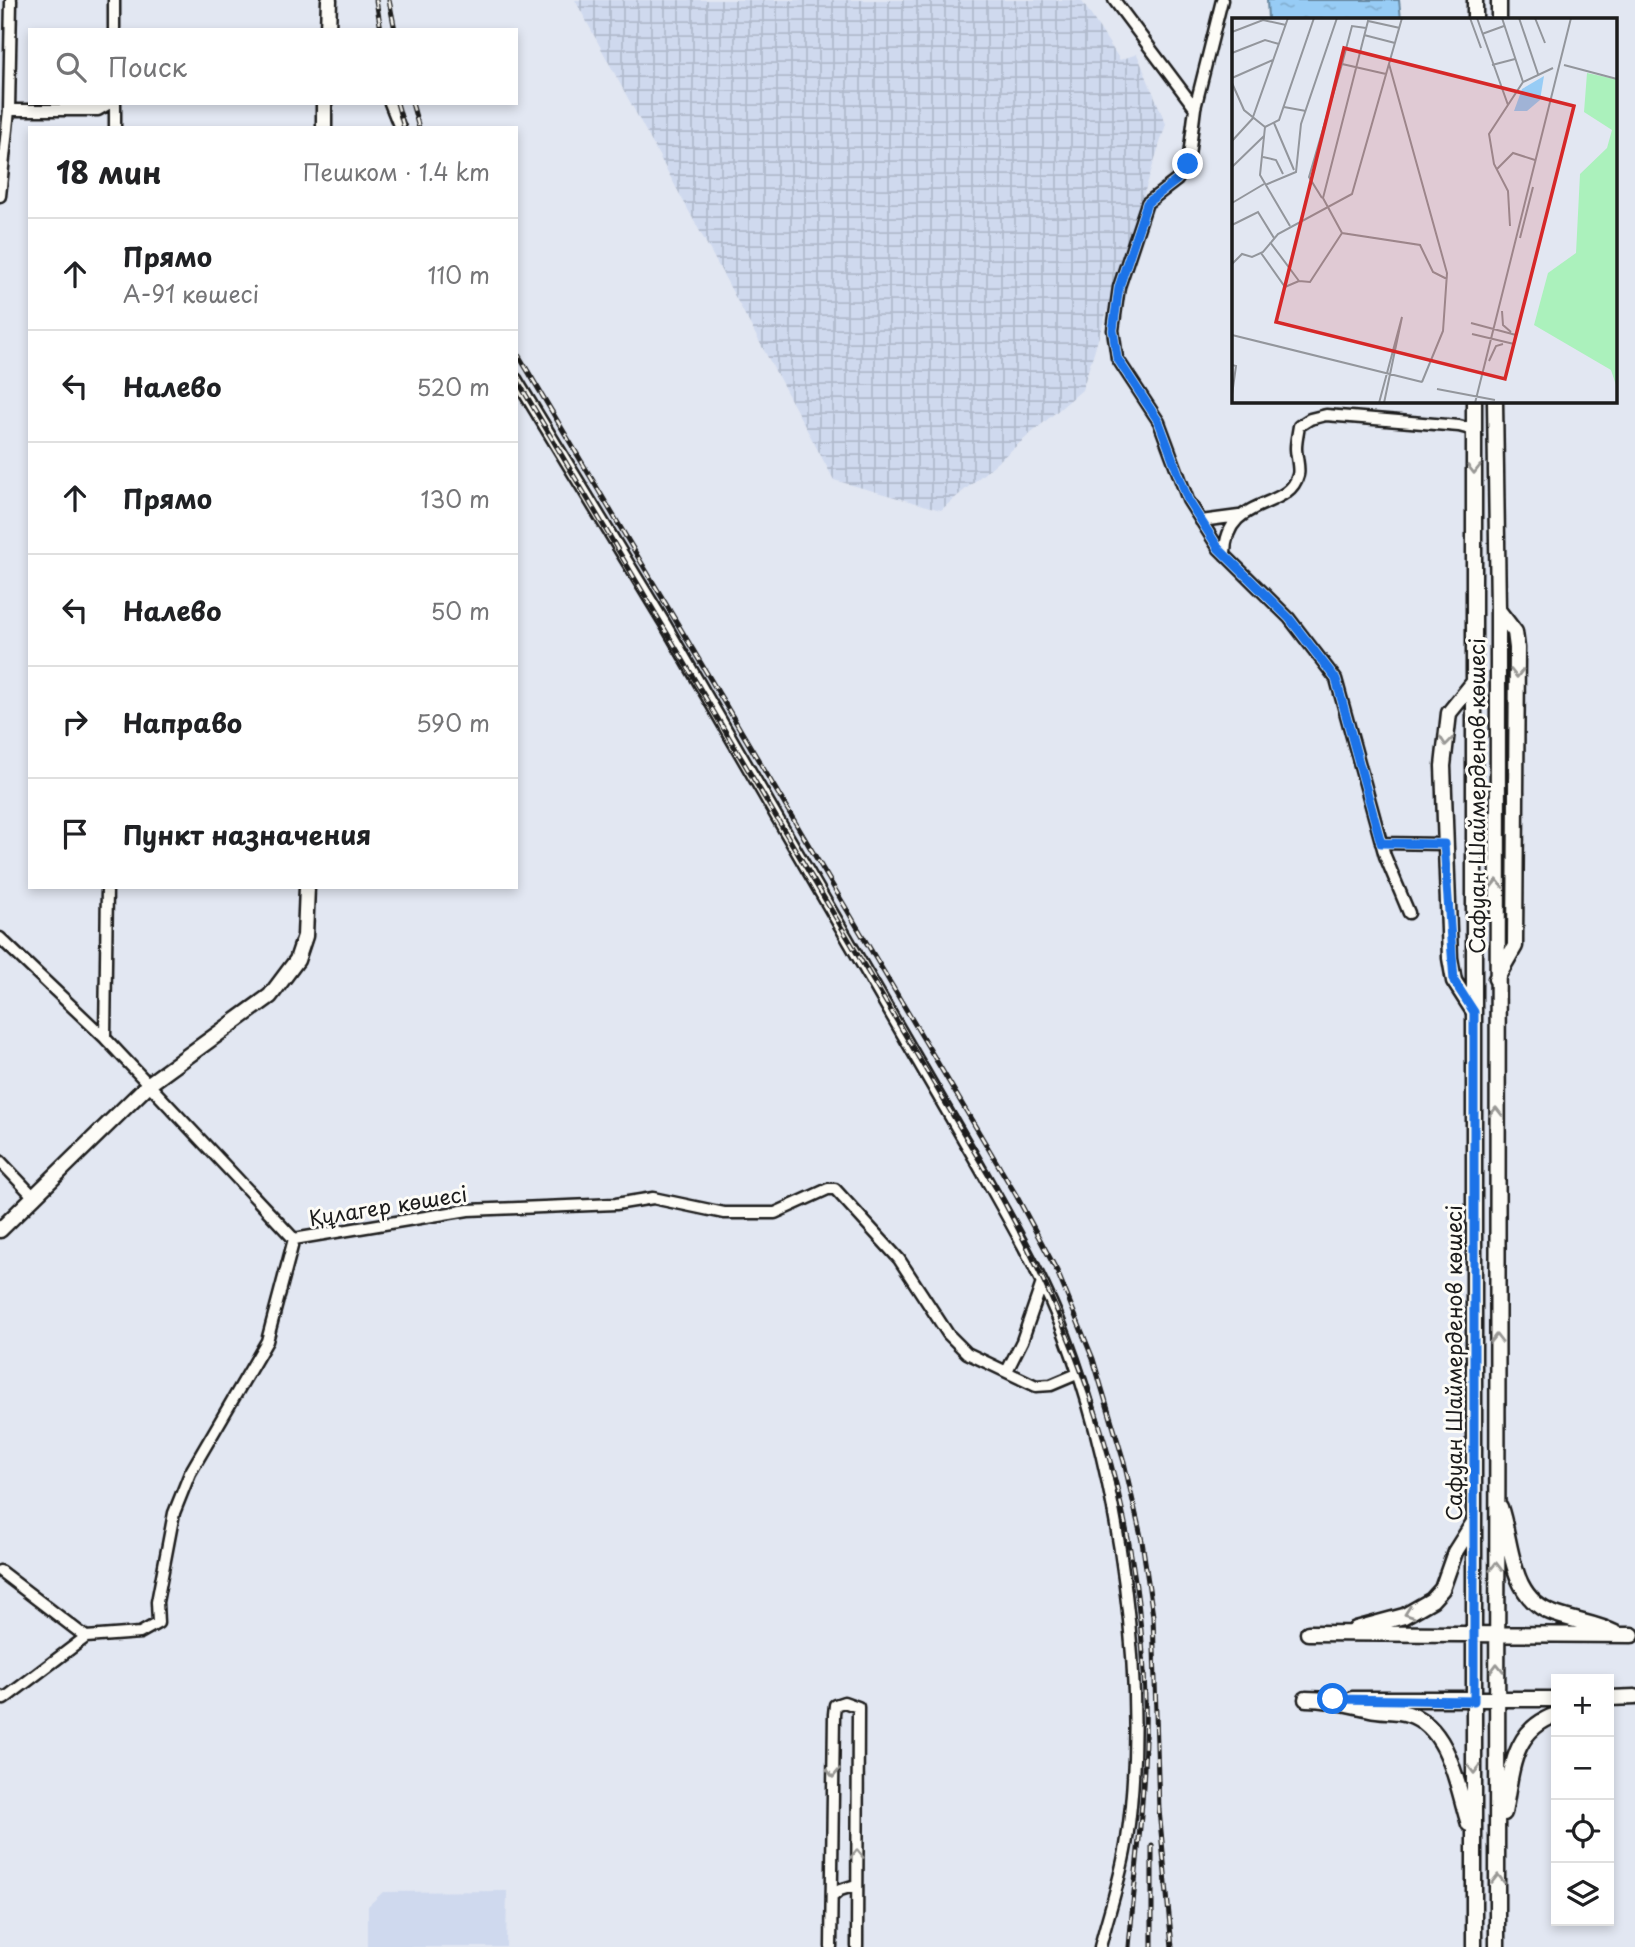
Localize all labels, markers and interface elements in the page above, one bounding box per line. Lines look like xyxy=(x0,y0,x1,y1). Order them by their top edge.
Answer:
inset map xyxy=(1232,18,1618,402)
search box xyxy=(28,28,518,105)
text: Поиск xyxy=(108,47,187,86)
icon: search xyxy=(52,48,90,86)
route end xyxy=(1172,148,1203,179)
text: 18 мин xyxy=(56,149,162,194)
text: Пешком · 1.4 km xyxy=(303,154,490,189)
text: Прямо xyxy=(123,237,212,276)
icon: ahead xyxy=(56,255,94,293)
text: 110 m xyxy=(428,257,490,292)
text: А-91 көшесі xyxy=(123,276,259,311)
icon: left xyxy=(56,367,94,405)
text: Налево xyxy=(123,367,221,406)
text: 520 m xyxy=(417,369,490,404)
one-way arrow xyxy=(1466,464,1482,475)
icon: ahead xyxy=(56,479,94,517)
text: Прямо xyxy=(123,479,212,518)
text: 130 m xyxy=(420,481,490,516)
icon: left xyxy=(56,591,94,629)
text: Налево xyxy=(123,591,221,630)
text: 50 m xyxy=(430,593,490,628)
street label: Сафуан Шаймерденов көшесі xyxy=(1460,638,1492,954)
one-way arrow xyxy=(1509,668,1525,678)
icon: right xyxy=(56,703,94,741)
text: Направо xyxy=(123,703,242,742)
text: 590 m xyxy=(416,705,490,740)
one-way arrow xyxy=(1439,736,1454,747)
icon: arrive xyxy=(56,815,94,853)
text: Пункт назначения xyxy=(123,815,371,854)
one-way arrow xyxy=(1489,879,1505,889)
one-way arrow xyxy=(1488,1106,1504,1117)
street label: Құлагер көшесі xyxy=(307,1177,469,1233)
street label: Сафуан Шаймерденов көшесі xyxy=(1437,1205,1469,1521)
one-way arrow xyxy=(1488,1334,1504,1344)
one-way arrow xyxy=(1489,1561,1504,1572)
one-way arrow xyxy=(1403,1605,1415,1619)
one-way arrow xyxy=(1490,1662,1505,1673)
map controls xyxy=(1551,1674,1614,1926)
button: + xyxy=(1551,1674,1614,1737)
route start xyxy=(1317,1683,1348,1714)
button: − xyxy=(1551,1737,1614,1800)
one-way arrow xyxy=(1466,1764,1482,1775)
one-way arrow xyxy=(825,1768,841,1779)
button: locate xyxy=(1551,1800,1614,1863)
one-way arrow xyxy=(849,1849,865,1859)
button: layers xyxy=(1551,1863,1614,1926)
one-way arrow xyxy=(1490,1873,1506,1884)

